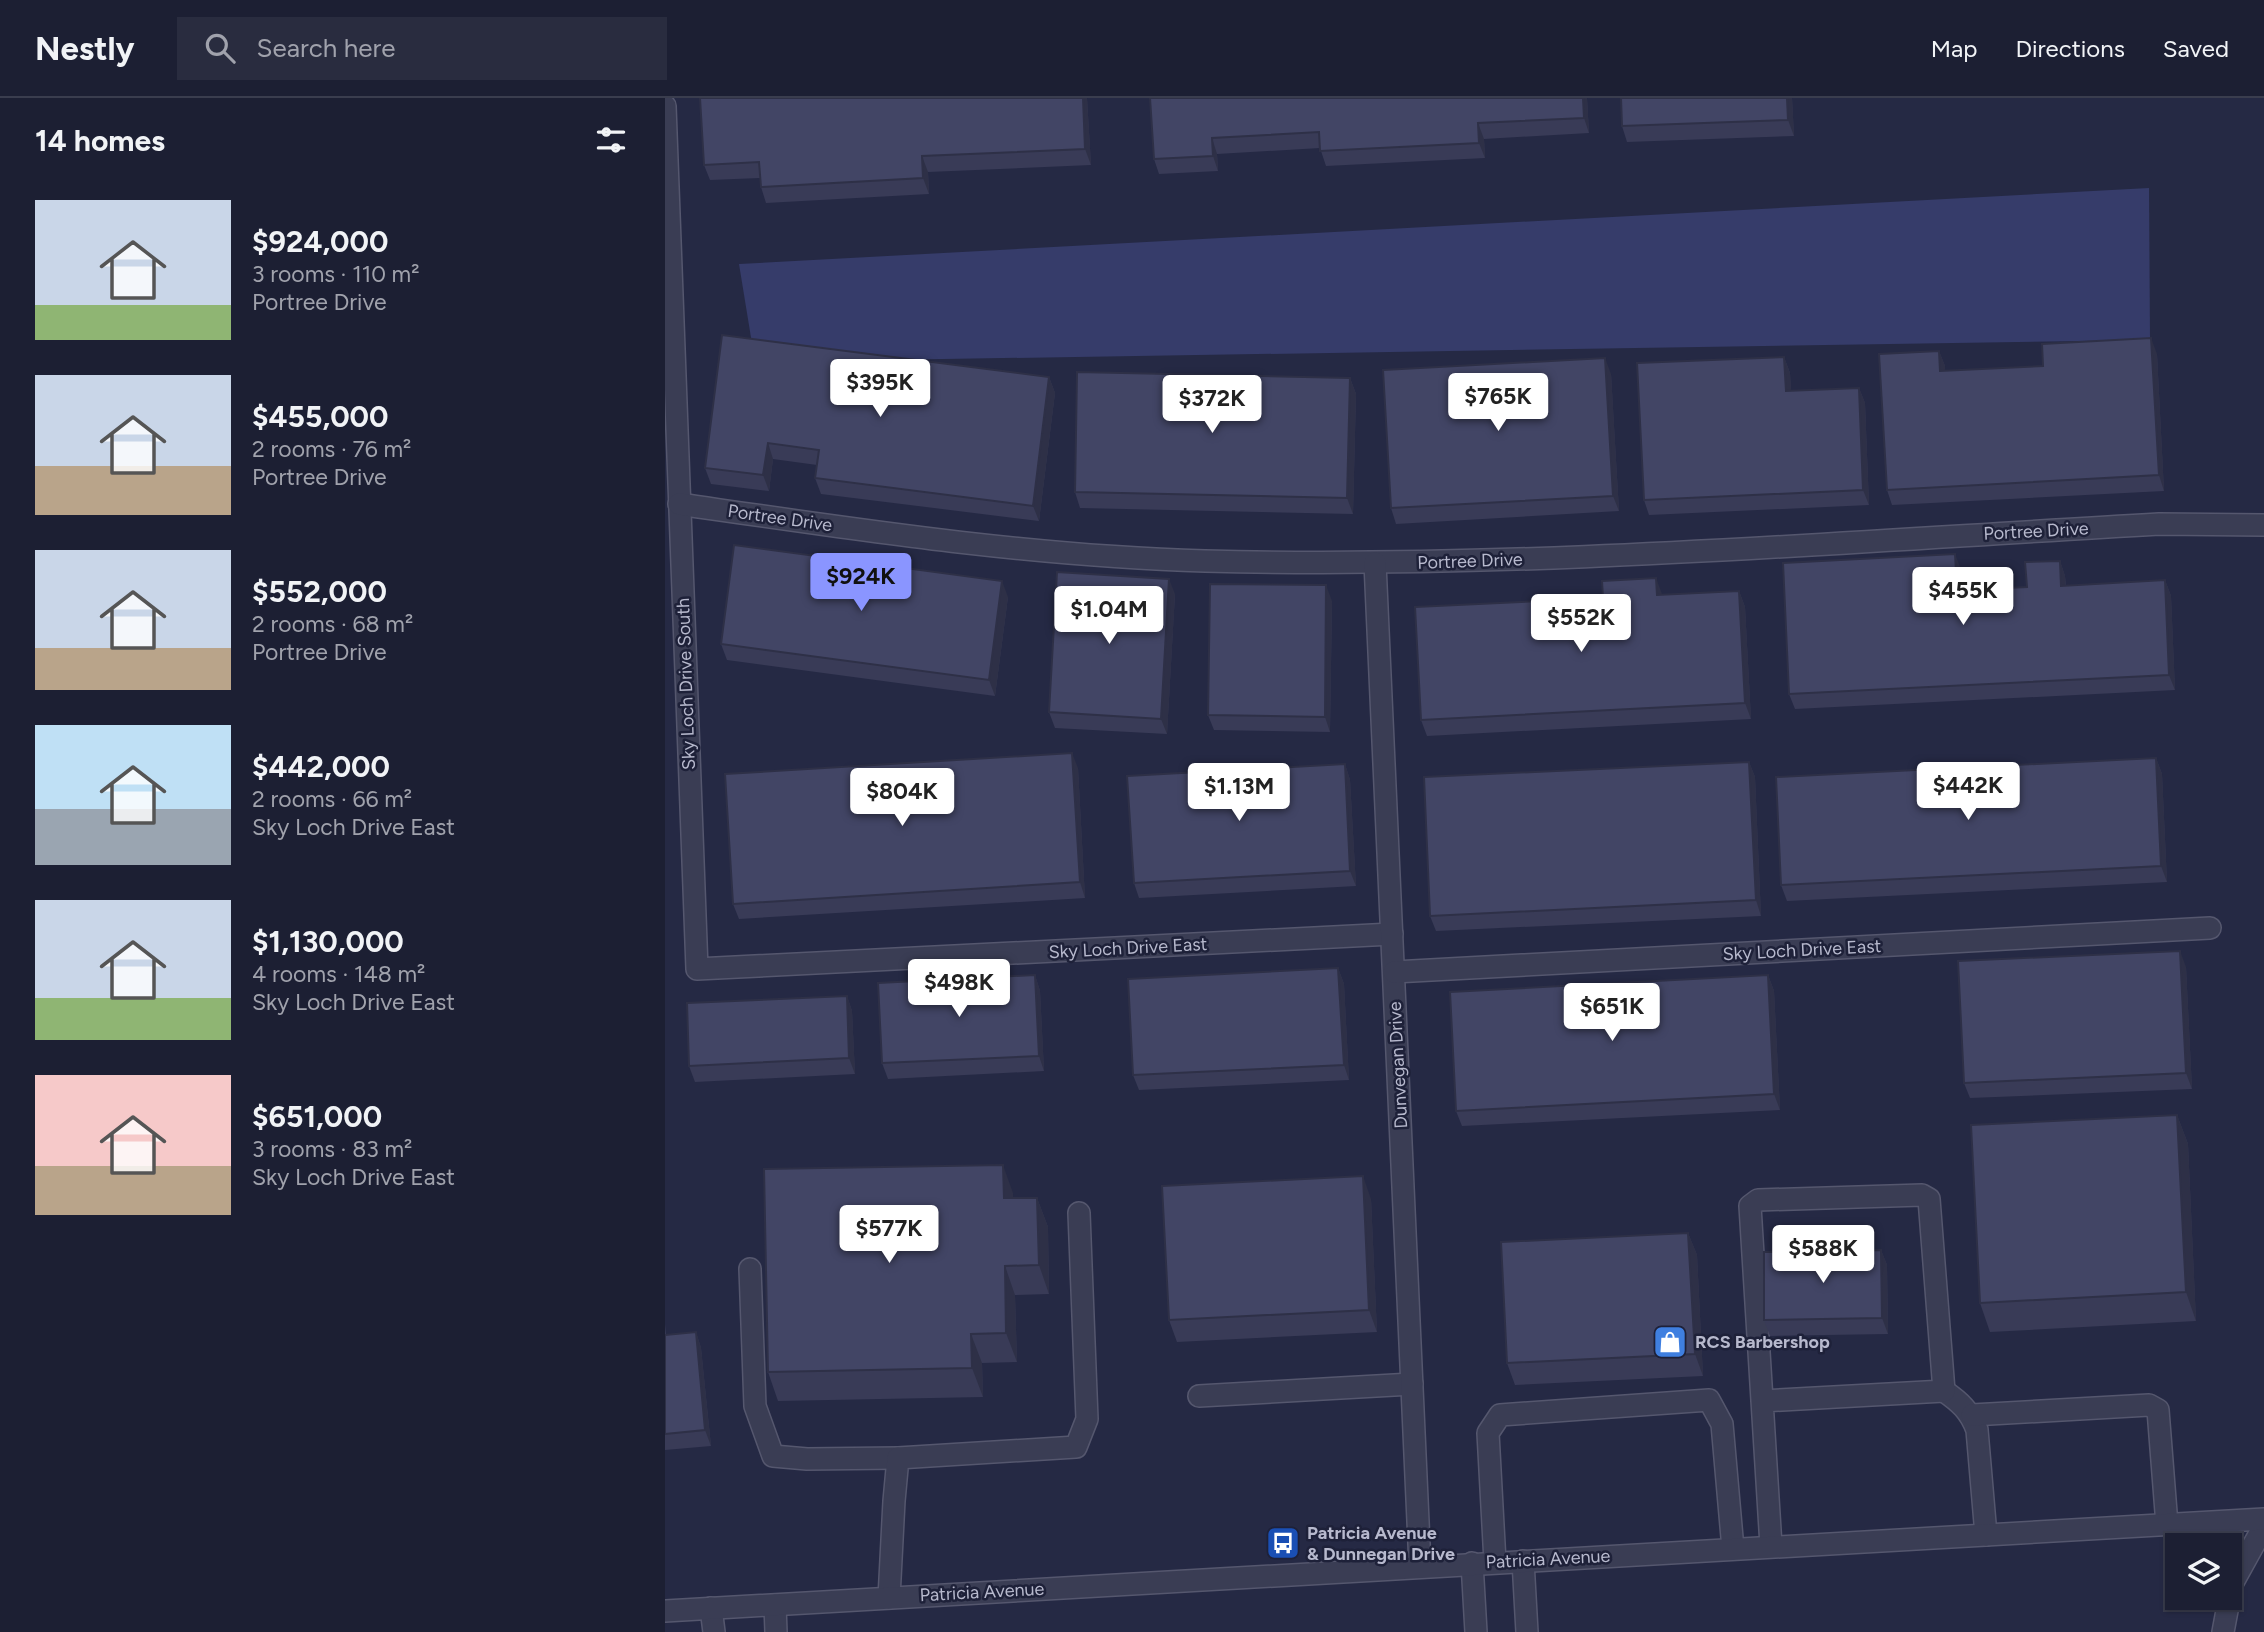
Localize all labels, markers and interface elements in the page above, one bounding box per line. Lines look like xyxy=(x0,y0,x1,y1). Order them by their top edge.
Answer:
search box xyxy=(177,17,667,80)
text: Nestly xyxy=(35,29,135,68)
icon: search xyxy=(201,29,239,67)
text: Search here xyxy=(257,32,395,64)
text: Map xyxy=(1931,34,1977,63)
text: Directions xyxy=(2015,34,2125,63)
text: Saved xyxy=(2163,34,2229,63)
icon: filters xyxy=(592,121,630,159)
text: 14 homes xyxy=(35,122,165,159)
text: $924,000 xyxy=(252,223,388,260)
icon: home xyxy=(91,228,175,312)
text: 3 rooms · 110 m² xyxy=(252,260,419,288)
text: Portree Drive xyxy=(252,288,387,316)
pin: $395K xyxy=(831,360,929,419)
text: $395K xyxy=(846,368,914,396)
pin: $765K xyxy=(1449,374,1547,433)
pin: $372K xyxy=(1163,376,1261,435)
text: $765K xyxy=(1464,382,1532,410)
text: $372K xyxy=(1179,384,1245,412)
text: $455,000 xyxy=(252,398,389,435)
icon: home xyxy=(91,403,175,487)
text: 2 rooms · 76 m² xyxy=(252,435,411,463)
text: Portree Drive xyxy=(252,463,387,491)
street label: Portree Drive xyxy=(726,500,834,536)
street label: Portree Drive xyxy=(1983,517,2089,545)
street label: Portree Drive xyxy=(1417,548,1523,574)
pin: $924K xyxy=(812,554,910,613)
text: $924K xyxy=(826,562,896,590)
pin: $455K xyxy=(1914,568,2012,627)
text: $552,000 xyxy=(252,573,387,610)
text: $455K xyxy=(1928,576,1998,604)
icon: home xyxy=(91,578,175,662)
pin: $1.04M xyxy=(1052,587,1166,646)
pin: $552K xyxy=(1532,594,1630,654)
text: $1.04M xyxy=(1070,595,1148,623)
street label: Sky Loch Drive South xyxy=(672,598,700,770)
text: $552K xyxy=(1547,603,1615,631)
text: 2 rooms · 68 m² xyxy=(252,610,413,638)
text: Portree Drive xyxy=(252,638,387,666)
text: $442,000 xyxy=(252,748,390,785)
icon: home xyxy=(91,753,175,837)
pin: $442K xyxy=(1919,762,2017,822)
pin: $1.13M xyxy=(1182,764,1296,823)
pin: $804K xyxy=(853,768,951,828)
text: $442K xyxy=(1933,771,2003,799)
text: $1.13M xyxy=(1204,772,1274,800)
text: $804K xyxy=(866,777,938,805)
text: 2 rooms · 66 m² xyxy=(252,785,412,813)
text: Sky Loch Drive East xyxy=(252,813,455,841)
text: $1,130,000 xyxy=(252,923,404,960)
icon: home xyxy=(91,928,175,1012)
street label: Sky Loch Drive East xyxy=(1048,933,1208,963)
street label: Sky Loch Drive East xyxy=(1722,935,1882,965)
text: 4 rooms · 148 m² xyxy=(252,960,425,988)
pin: $498K xyxy=(910,960,1008,1019)
text: $498K xyxy=(924,968,994,996)
pin: $651K xyxy=(1563,984,1661,1043)
text: Sky Loch Drive East xyxy=(252,988,455,1016)
text: $651K xyxy=(1580,992,1644,1020)
street label: Dunvegan Drive xyxy=(1384,1001,1412,1129)
text: $651,000 xyxy=(252,1098,382,1135)
icon: home xyxy=(91,1103,175,1187)
text: 3 rooms · 83 m² xyxy=(252,1135,412,1163)
text: Sky Loch Drive East xyxy=(252,1163,455,1191)
pin: $577K xyxy=(840,1206,938,1265)
text: $577K xyxy=(856,1214,923,1242)
pin: $588K xyxy=(1774,1226,1872,1285)
text: $588K xyxy=(1788,1234,1858,1262)
shop icon: RCS Barbershop xyxy=(1651,1323,1689,1361)
place label: RCS Barbershop xyxy=(1695,1331,1830,1353)
place label: Patricia Avenue & Dunnegan Drive xyxy=(1307,1522,1455,1565)
bus stop icon: Patricia Avenue & Dunnegan Drive xyxy=(1264,1524,1302,1562)
map controls xyxy=(2165,1533,2242,1610)
button: layers xyxy=(2165,1533,2242,1610)
street label: Patricia Avenue xyxy=(1485,1545,1611,1573)
street label: Patricia Avenue xyxy=(919,1578,1045,1606)

